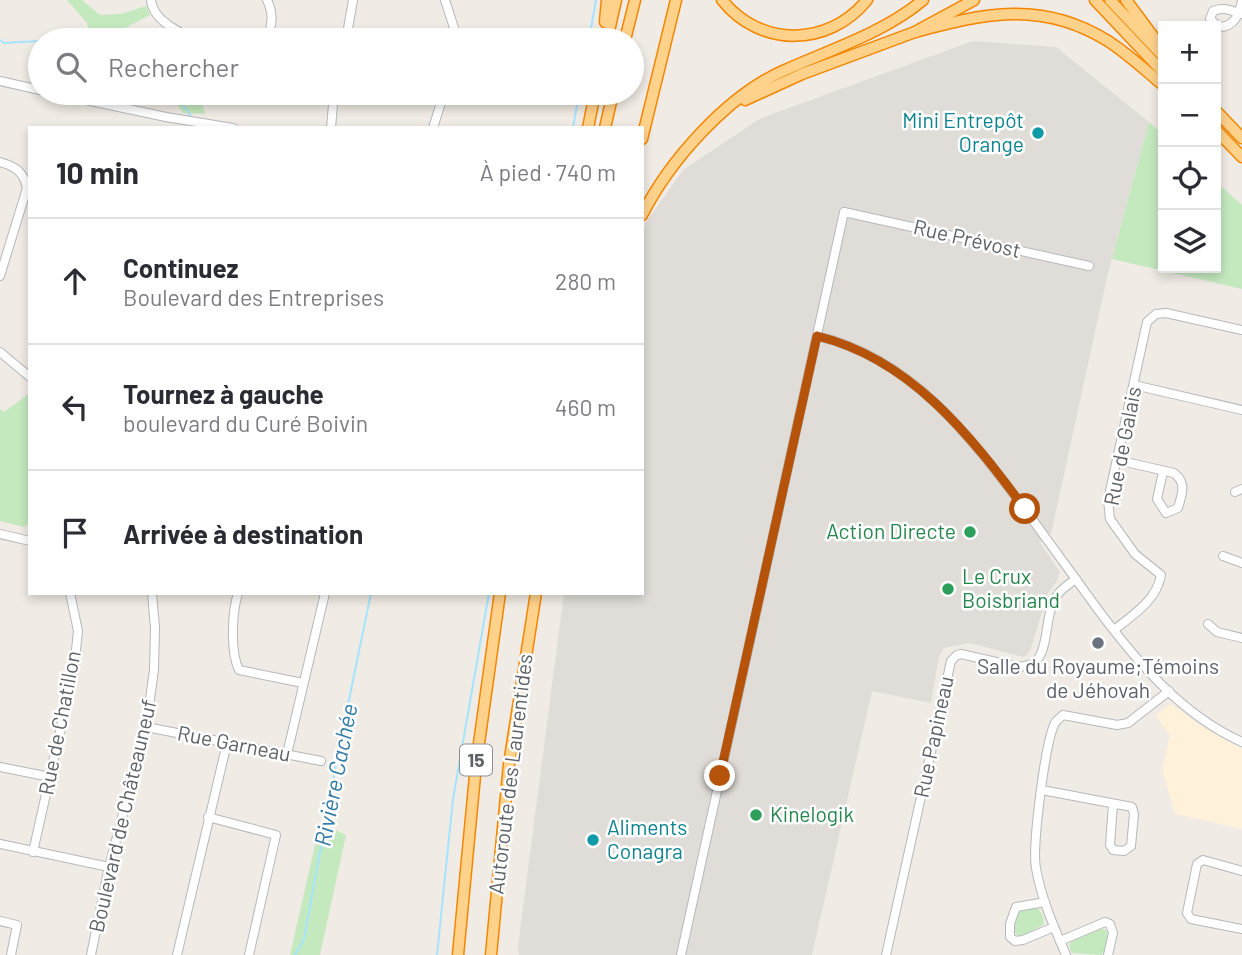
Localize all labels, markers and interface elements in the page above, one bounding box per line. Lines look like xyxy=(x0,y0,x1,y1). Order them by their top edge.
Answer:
map controls xyxy=(1158,21,1221,273)
button: + xyxy=(1158,21,1221,84)
search box xyxy=(28,28,644,105)
icon: search xyxy=(52,48,90,86)
text: Rechercher xyxy=(108,51,239,82)
button: − xyxy=(1158,84,1221,147)
place label: Mini Entrepôt Orange xyxy=(902,107,1024,156)
marker: Mini Entrepôt Orange xyxy=(1030,125,1046,141)
button: locate xyxy=(1158,147,1221,210)
text: 10 min xyxy=(56,154,139,190)
text: À pied · 740 m xyxy=(480,158,616,186)
button: layers xyxy=(1158,210,1221,273)
street label: Rue Prévost xyxy=(911,213,1023,262)
text: Continuez xyxy=(123,252,239,283)
icon: ahead xyxy=(56,262,94,300)
text: 280 m xyxy=(555,267,616,295)
text: Boulevard des Entreprises xyxy=(123,283,384,311)
text: Tournez à gauche xyxy=(123,378,324,409)
street label: Rue de Galais xyxy=(1098,384,1145,507)
icon: left xyxy=(56,388,94,426)
text: 460 m xyxy=(555,393,616,421)
text: boulevard du Curé Boivin xyxy=(123,409,368,437)
route start xyxy=(1009,493,1040,524)
icon: arrive xyxy=(56,514,94,552)
text: Arrivée à destination xyxy=(123,518,363,549)
place label: Action Directe xyxy=(826,518,956,543)
marker: Action Directe xyxy=(962,524,978,540)
place label: Le Crux Boisbriand xyxy=(962,563,1060,612)
marker: Le Crux Boisbriand xyxy=(940,581,956,597)
marker: Salle du Royaume;Témoins de Jéhovah xyxy=(1090,635,1106,651)
street label: Rue de Chatillon xyxy=(32,648,85,797)
street label: Autoroute des Laurentides xyxy=(482,652,537,895)
place label: Salle du Royaume;Témoins de Jéhovah xyxy=(977,653,1219,702)
street label: Rue Papineau xyxy=(907,674,958,800)
street label: Boulevard de Châteauneuf xyxy=(83,697,161,935)
water label: Rivière Cachée xyxy=(307,701,363,848)
street label: Rue Garneau xyxy=(176,719,293,766)
road number: 15 xyxy=(460,744,492,776)
route end xyxy=(704,760,735,791)
place label: Kinelogik xyxy=(770,801,854,826)
marker: Kinelogik xyxy=(748,807,764,823)
place label: Aliments Conagra xyxy=(607,814,687,863)
marker: Aliments Conagra xyxy=(585,832,601,848)

